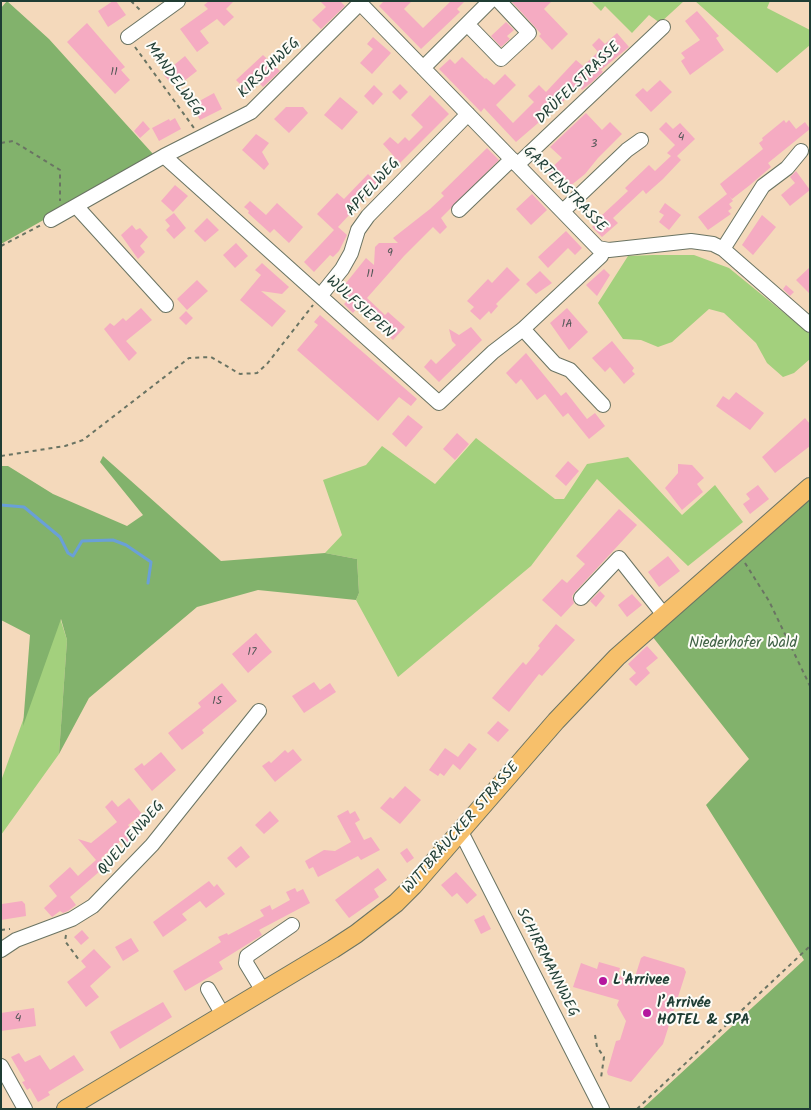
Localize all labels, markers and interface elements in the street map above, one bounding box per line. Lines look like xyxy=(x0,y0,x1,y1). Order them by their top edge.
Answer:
street label: KIRSCHWEG xyxy=(235,35,305,103)
street label: MANDELWEG xyxy=(140,39,206,121)
street label: DRÜFELSTRASSE xyxy=(533,39,625,129)
house number: 11 xyxy=(110,66,118,80)
house number: 4 xyxy=(678,131,684,145)
house number: 3 xyxy=(591,138,597,152)
street label: GARTENSTRASSE xyxy=(518,143,610,237)
street label: APFELWEG xyxy=(343,155,405,221)
house number: 9 xyxy=(387,247,393,261)
house number: 11 xyxy=(366,268,374,282)
street label: WULFSIEPEN xyxy=(321,273,397,343)
house number: 1A xyxy=(561,318,573,332)
park label: Niederhofer Wald xyxy=(689,635,797,653)
house number: 17 xyxy=(247,646,257,660)
house number: 15 xyxy=(212,695,222,709)
street label: WITTBRÄUCKER STRASSE xyxy=(400,759,524,899)
street label: QUELLENWEG xyxy=(95,798,169,880)
street label: SCHIRRMANNWEG xyxy=(511,905,581,1021)
place label: L'Arrivee xyxy=(613,972,670,990)
marker: L'Arrivee xyxy=(597,975,609,987)
place label: l’Arrivée HOTEL & SPA xyxy=(657,995,750,1030)
marker: l’Arrivée HOTEL & SPA xyxy=(641,1007,653,1019)
house number: 4 xyxy=(15,1012,21,1026)

